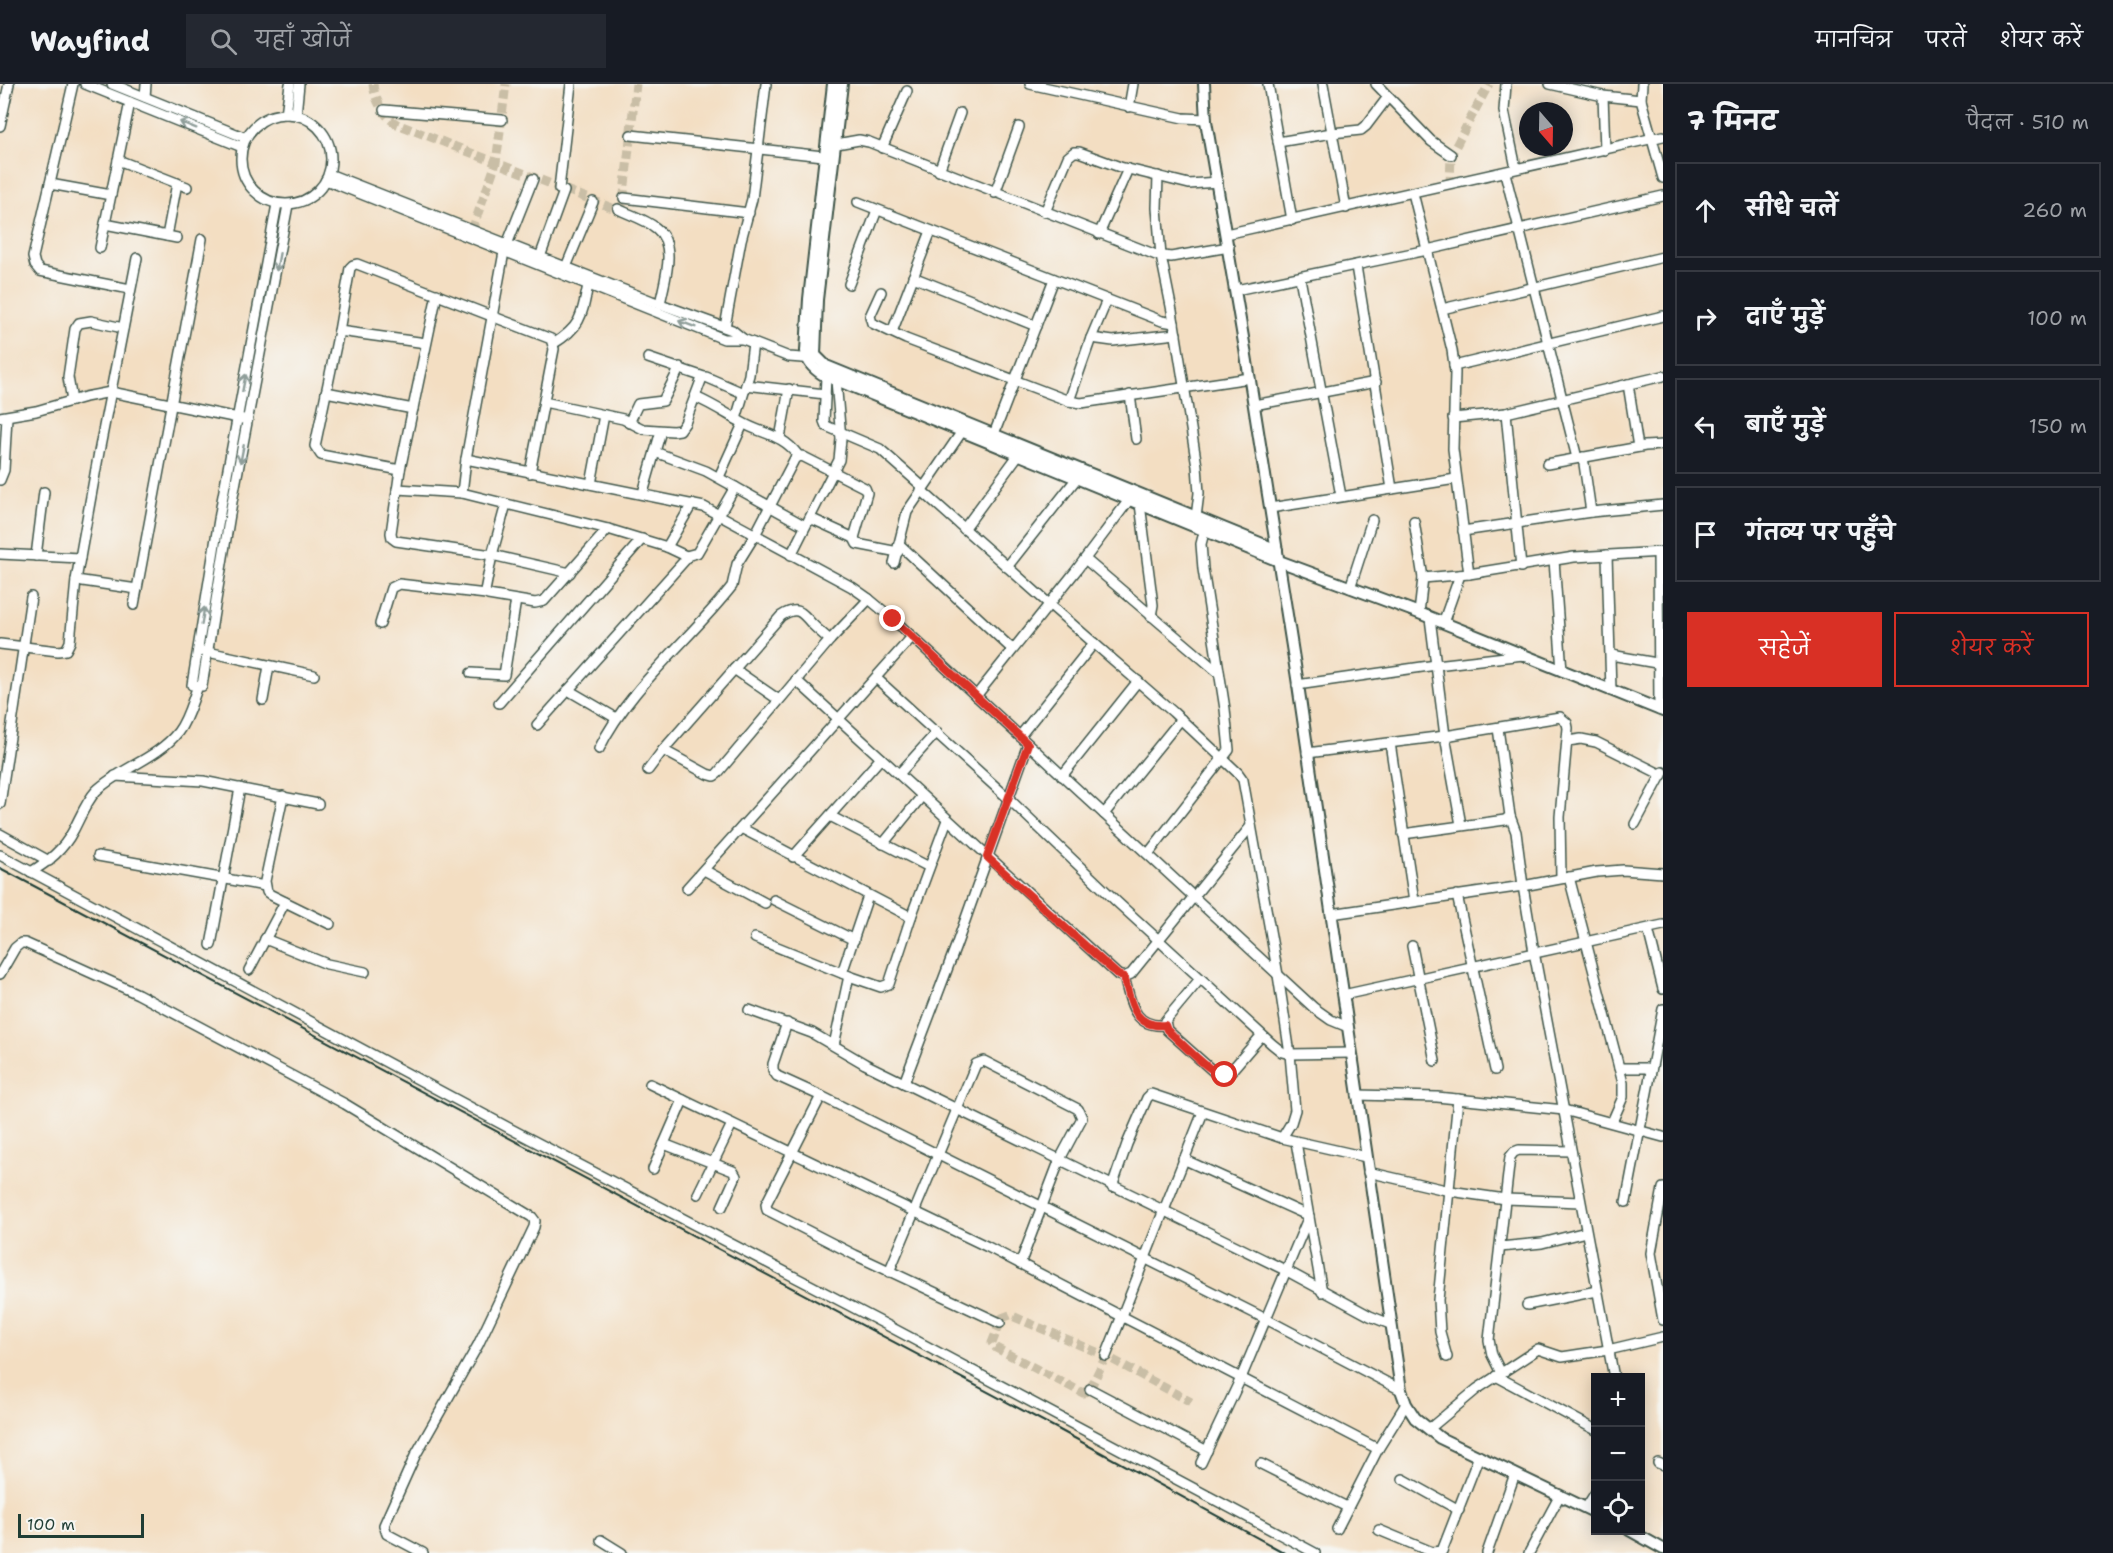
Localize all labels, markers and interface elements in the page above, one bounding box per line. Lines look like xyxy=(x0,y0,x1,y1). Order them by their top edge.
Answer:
search box xyxy=(186,14,606,68)
text: Wayfind xyxy=(30,22,150,60)
icon: search xyxy=(207,25,240,58)
text: यहाँ खोजें xyxy=(255,25,351,54)
text: मानचित्र xyxy=(1815,26,1892,54)
text: परतें xyxy=(1925,26,1967,54)
text: शेयर करें xyxy=(2000,26,2083,54)
north arrow xyxy=(1519,102,1573,156)
text: 7 मिनट xyxy=(1687,103,1777,138)
text: पैदल · 510 m xyxy=(1966,109,2089,135)
one-way arrow xyxy=(179,119,197,130)
icon: ahead xyxy=(1689,194,1722,227)
text: सीधे चलें xyxy=(1746,194,1838,223)
text: 260 m xyxy=(2022,197,2087,223)
one-way arrow xyxy=(272,252,283,271)
icon: right xyxy=(1689,302,1722,335)
text: दाएँ मुड़ें xyxy=(1746,302,1825,331)
text: 100 m xyxy=(2027,305,2087,331)
one-way arrow xyxy=(678,318,697,329)
one-way arrow xyxy=(238,374,249,393)
icon: left xyxy=(1689,410,1722,443)
text: बाएँ मुड़ें xyxy=(1746,410,1825,439)
text: 150 m xyxy=(2029,413,2087,439)
one-way arrow xyxy=(236,443,247,463)
icon: arrive xyxy=(1689,518,1722,551)
text: गंतव्य पर पहुँचे xyxy=(1746,518,1895,547)
route end xyxy=(879,605,905,631)
one-way arrow xyxy=(198,607,209,627)
button: सहेजें xyxy=(1687,612,1882,687)
button: शेयर करें xyxy=(1894,612,2089,687)
route start xyxy=(1211,1061,1237,1087)
map controls xyxy=(1591,1373,1645,1535)
button: + xyxy=(1591,1373,1645,1427)
button: − xyxy=(1591,1427,1645,1481)
button: locate xyxy=(1591,1481,1645,1535)
scale bar xyxy=(18,1511,144,1538)
text: 100 m xyxy=(27,1514,75,1535)

